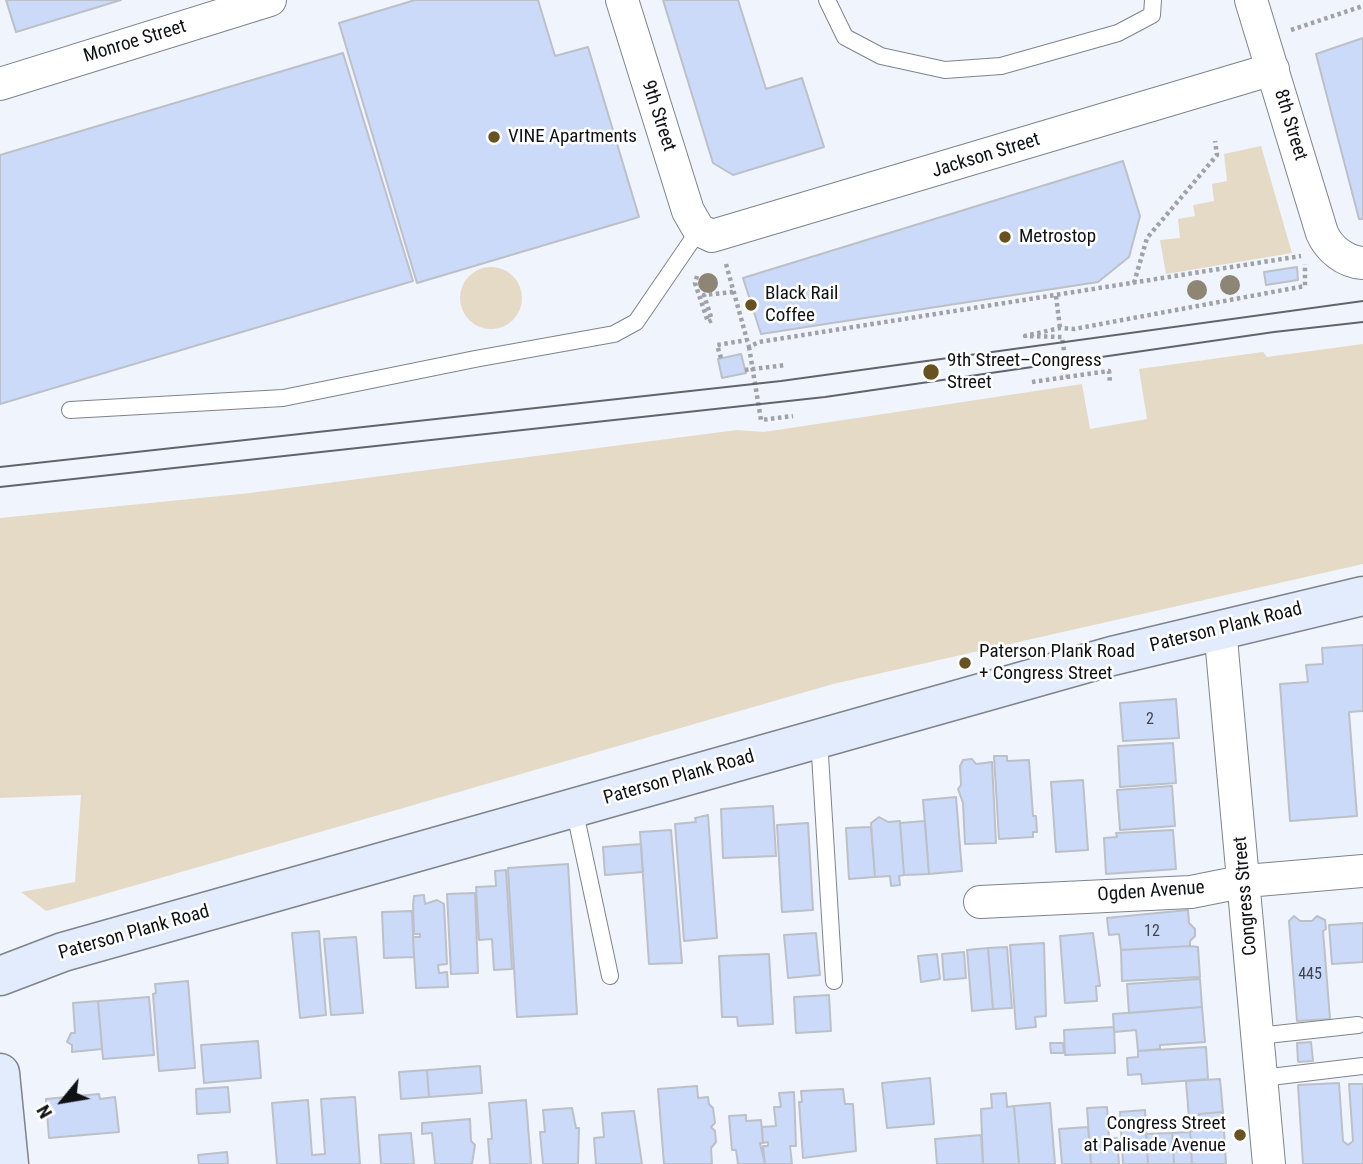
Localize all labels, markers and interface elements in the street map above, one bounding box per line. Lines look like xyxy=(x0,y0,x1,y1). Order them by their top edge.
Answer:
street label: Monroe Street xyxy=(81,16,189,68)
street label: 9th Street xyxy=(636,78,680,154)
street label: 8th Street xyxy=(1268,87,1312,163)
place label: VINE Apartments xyxy=(508,126,637,148)
marker: VINE Apartments xyxy=(486,129,502,145)
street label: Jackson Street xyxy=(929,129,1043,183)
place label: Metrostop xyxy=(1019,226,1096,248)
marker: Metrostop xyxy=(997,229,1013,245)
place label: Black Rail Coffee xyxy=(765,283,838,327)
marker: Black Rail Coffee xyxy=(743,297,759,313)
place label: 9th Street–Congress Street xyxy=(947,350,1102,394)
marker: 9th Street–Congress Street xyxy=(921,362,941,382)
street label: Paterson Plank Road xyxy=(1148,598,1304,658)
place label: Paterson Plank Road + Congress Street xyxy=(979,641,1135,685)
marker: Paterson Plank Road + Congress Street xyxy=(957,655,973,671)
house number: 2 xyxy=(1146,710,1154,730)
street label: Paterson Plank Road xyxy=(601,746,757,810)
street label: Congress Street xyxy=(1229,835,1263,957)
street label: Ogden Avenue xyxy=(1097,877,1205,907)
street label: Paterson Plank Road xyxy=(56,901,212,965)
house number: 12 xyxy=(1144,922,1160,942)
house number: 445 xyxy=(1298,965,1322,985)
north arrow xyxy=(28,1066,98,1136)
text: N xyxy=(32,1101,57,1123)
place label: Congress Street at Palisade Avenue xyxy=(1084,1113,1226,1157)
marker: Congress Street at Palisade Avenue xyxy=(1232,1127,1248,1143)

